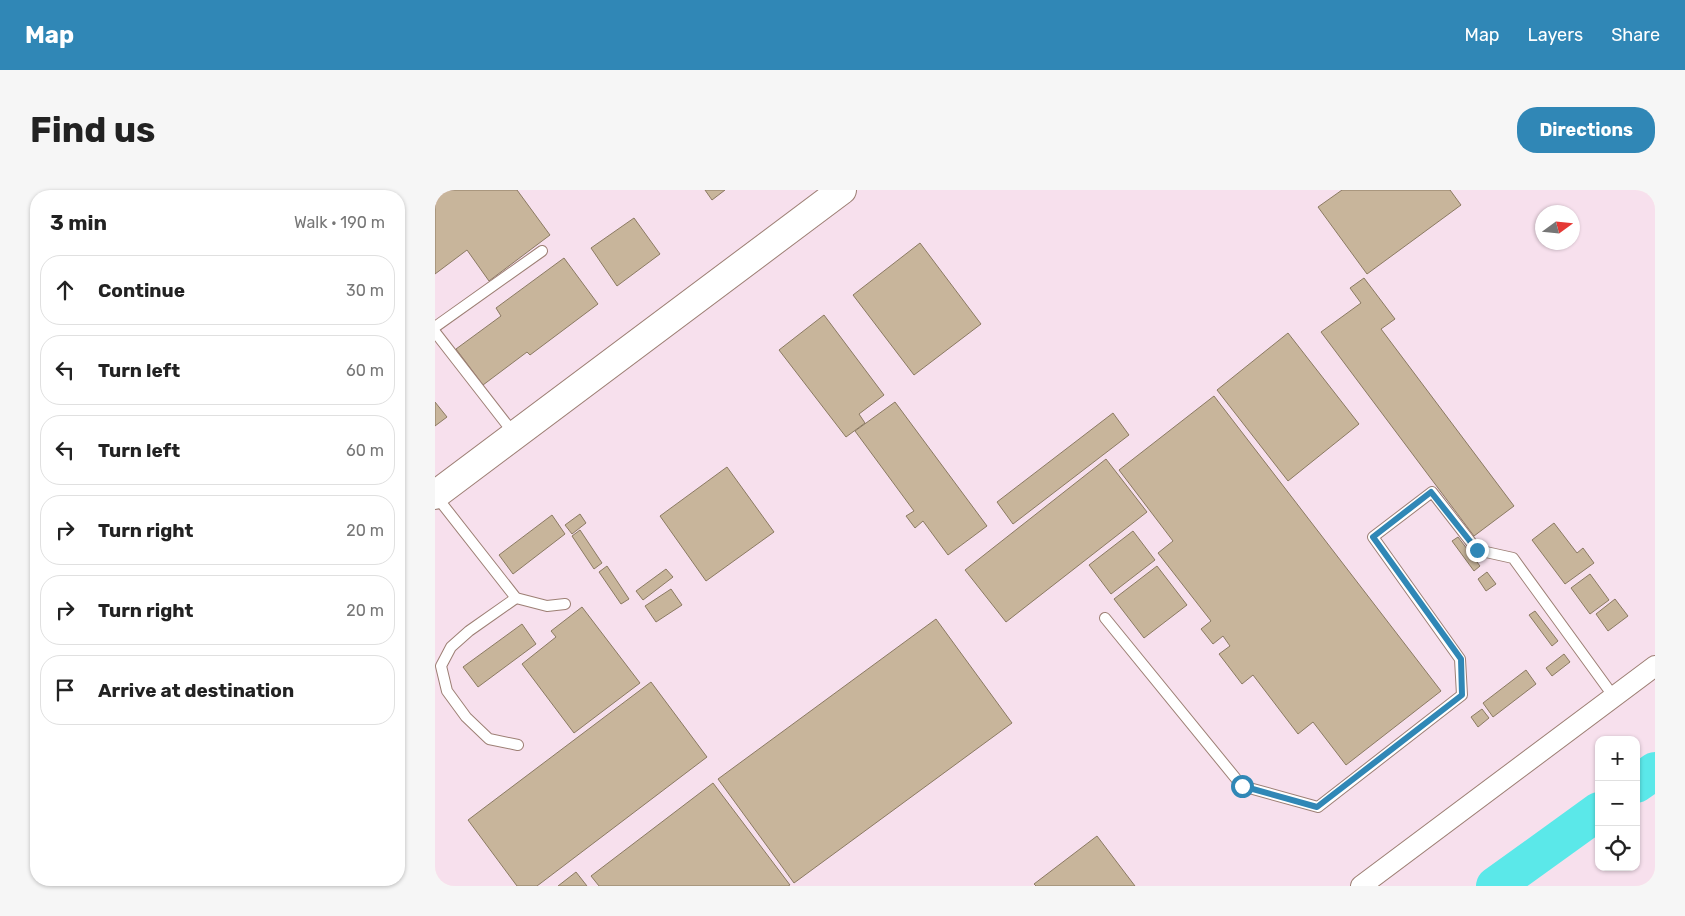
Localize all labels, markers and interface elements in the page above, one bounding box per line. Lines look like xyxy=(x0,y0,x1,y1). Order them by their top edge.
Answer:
text: Map xyxy=(25,21,74,49)
text: Map xyxy=(1465,24,1500,46)
text: Layers xyxy=(1528,24,1583,46)
text: Share xyxy=(1611,24,1660,46)
button: Directions xyxy=(1517,107,1655,153)
text: Find us xyxy=(30,109,155,151)
north arrow xyxy=(1535,205,1580,250)
text: 3 min xyxy=(50,210,107,235)
text: Walk · 190 m xyxy=(294,213,385,232)
icon: ahead xyxy=(51,276,79,304)
text: Continue xyxy=(98,279,185,302)
text: 30 m xyxy=(346,281,384,300)
icon: left xyxy=(51,356,79,384)
text: Turn left xyxy=(98,359,180,382)
text: 60 m xyxy=(346,361,384,380)
icon: left xyxy=(51,436,79,464)
text: Turn left xyxy=(98,439,180,462)
text: 60 m xyxy=(346,441,384,460)
icon: right xyxy=(51,516,79,544)
text: Turn right xyxy=(98,519,193,542)
text: 20 m xyxy=(346,521,384,540)
route end xyxy=(1466,539,1489,562)
icon: right xyxy=(51,596,79,624)
text: Turn right xyxy=(98,599,193,622)
text: 20 m xyxy=(346,601,384,620)
icon: arrive xyxy=(51,676,79,704)
text: Arrive at destination xyxy=(98,679,294,702)
map controls xyxy=(1595,736,1640,871)
button: + xyxy=(1595,736,1640,781)
route start xyxy=(1231,775,1254,798)
button: − xyxy=(1595,781,1640,826)
button: locate xyxy=(1595,826,1640,871)

